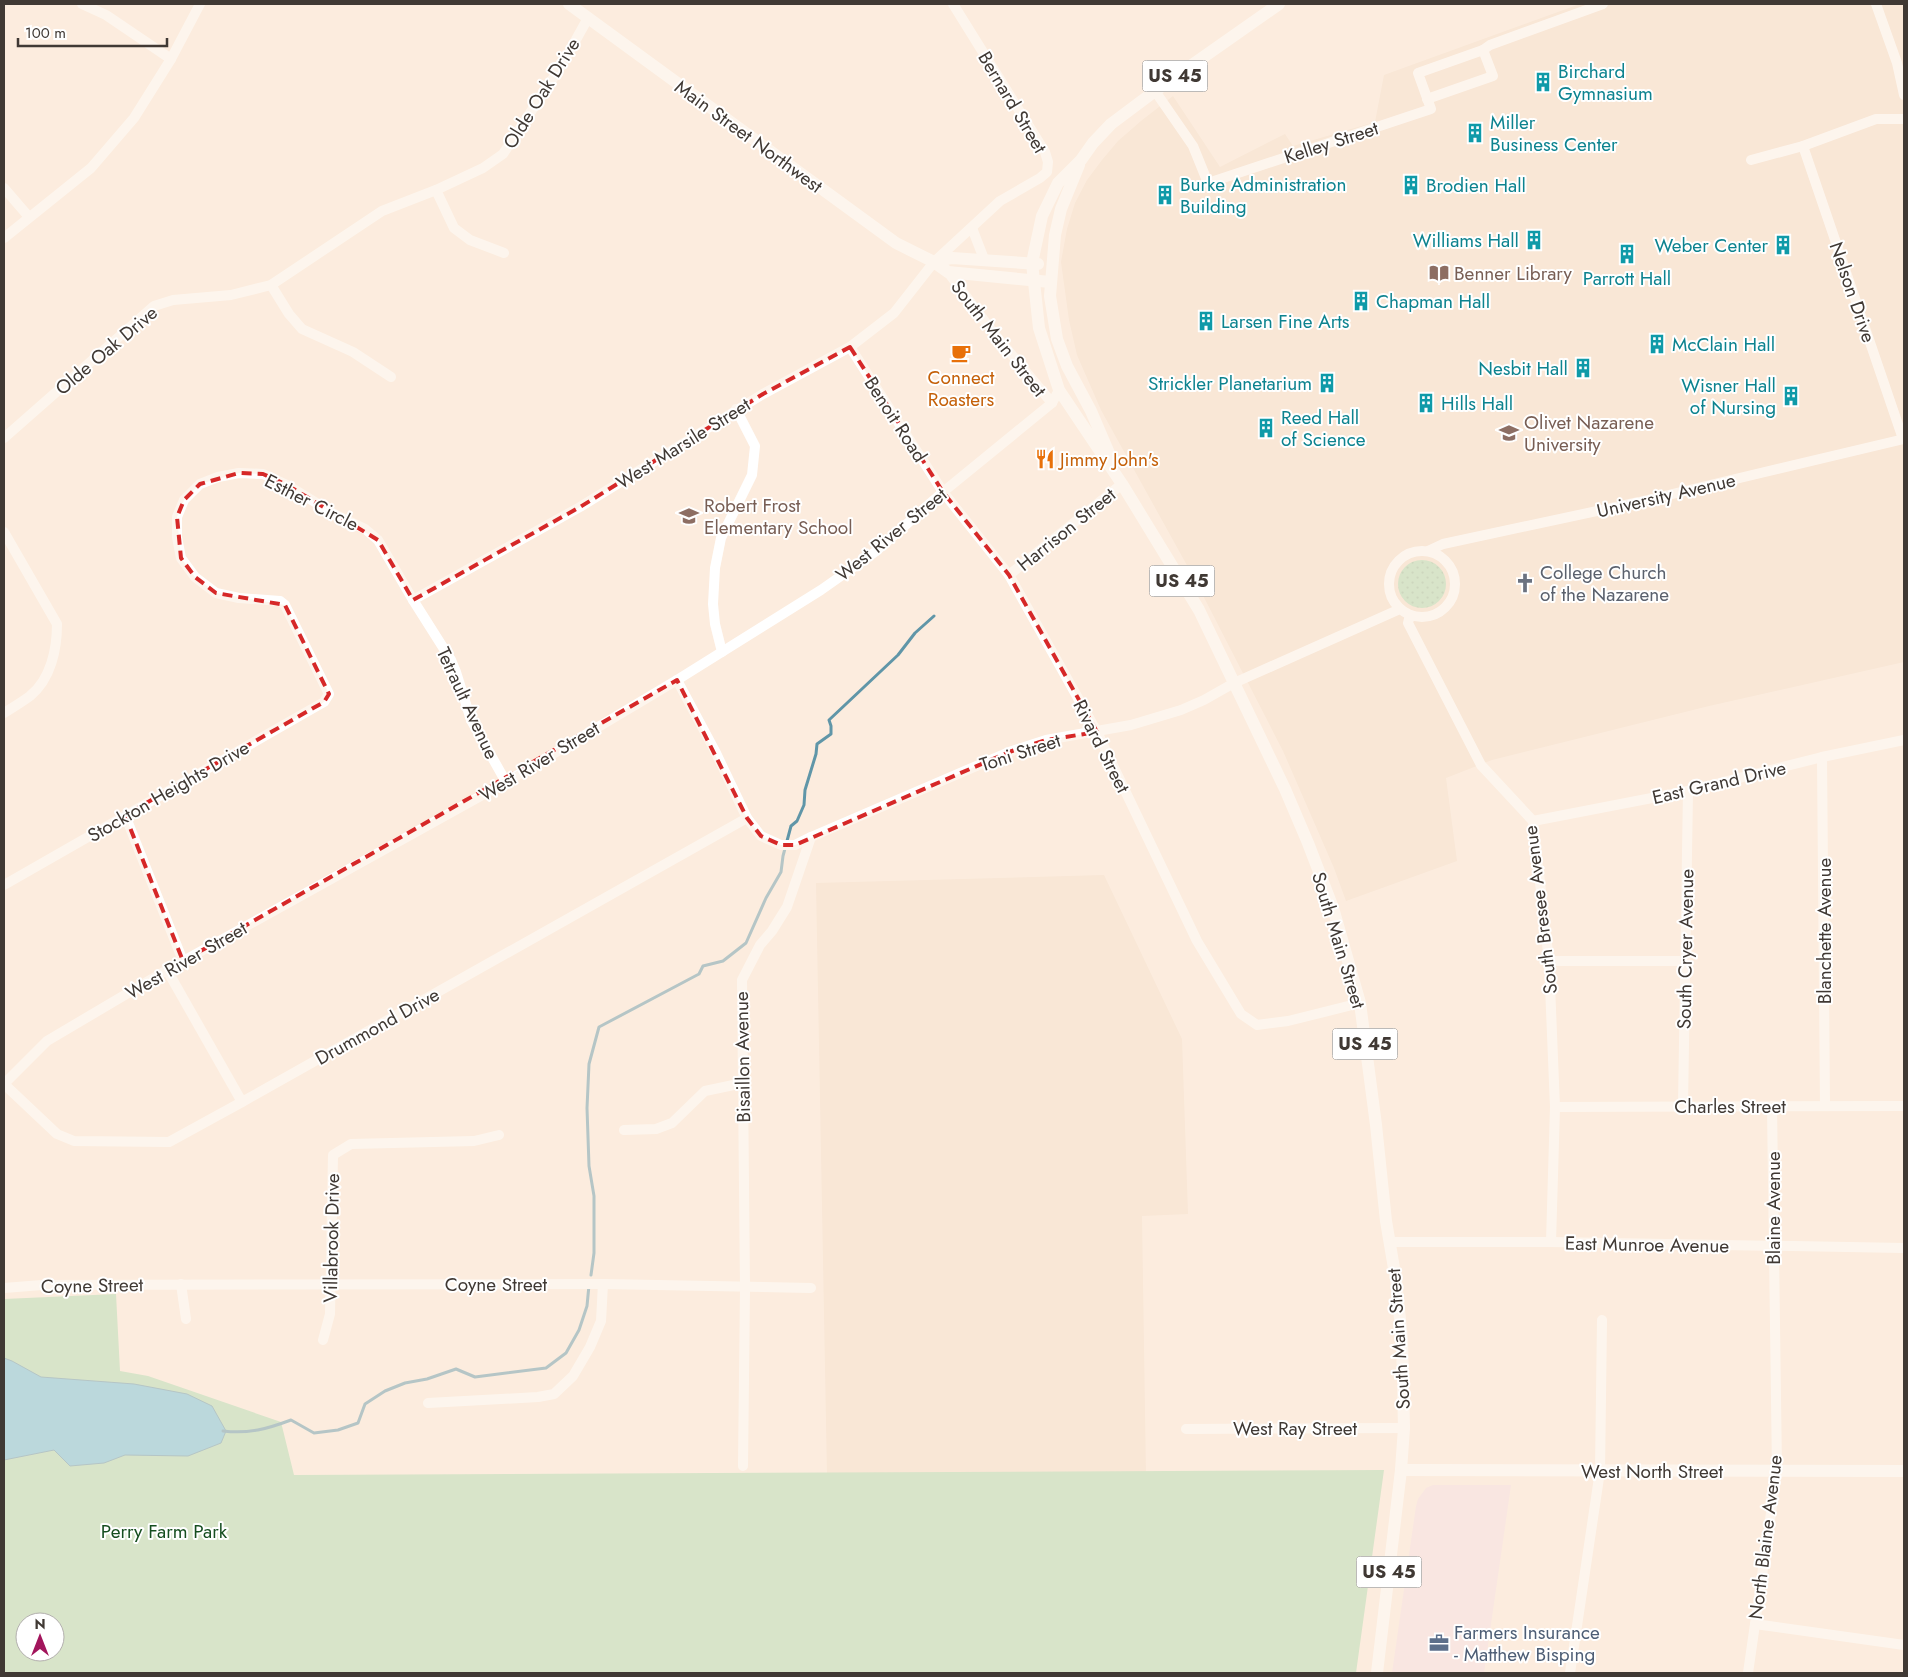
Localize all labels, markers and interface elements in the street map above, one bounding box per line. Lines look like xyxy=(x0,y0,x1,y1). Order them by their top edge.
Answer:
scale bar xyxy=(18,15,166,47)
text: 100 m xyxy=(25,22,66,44)
street label: Olde Oak Drive xyxy=(497,32,586,154)
street label: Bernard Street xyxy=(972,46,1054,159)
place label: Birchard Gymnasium xyxy=(1558,58,1653,107)
road number: US 45 xyxy=(1142,60,1208,92)
building icon: Birchard Gymnasium xyxy=(1532,71,1554,93)
street label: Main Street Northwest xyxy=(669,74,829,200)
place label: Miller Business Center xyxy=(1490,109,1618,158)
street label: Kelley Street xyxy=(1281,114,1382,170)
building icon: Miller Business Center xyxy=(1464,122,1486,144)
place label: Burke Administration Building xyxy=(1180,171,1346,220)
place label: Brodien Hall xyxy=(1426,172,1526,199)
building icon: Brodien Hall xyxy=(1400,174,1422,196)
building icon: Burke Administration Building xyxy=(1154,184,1176,206)
place label: Williams Hall xyxy=(1413,227,1519,254)
building icon: Williams Hall xyxy=(1523,229,1545,251)
place label: Weber Center xyxy=(1654,232,1768,259)
building icon: Weber Center xyxy=(1772,234,1794,256)
street label: Nelson Drive xyxy=(1823,238,1882,346)
building icon: Parrott Hall xyxy=(1616,243,1638,265)
place label: Benner Library xyxy=(1454,260,1572,287)
library icon: Benner Library xyxy=(1428,262,1450,284)
place label: Parrott Hall xyxy=(1583,265,1671,292)
street label: South Main Street xyxy=(944,274,1053,403)
place label: Chapman Hall xyxy=(1376,288,1490,315)
building icon: Chapman Hall xyxy=(1350,290,1372,312)
street label: Olde Oak Drive xyxy=(49,299,163,401)
place label: Larsen Fine Arts xyxy=(1221,308,1350,335)
building icon: Larsen Fine Arts xyxy=(1195,310,1217,332)
place label: McClain Hall xyxy=(1672,331,1775,358)
building icon: McClain Hall xyxy=(1646,333,1668,355)
cafe icon: Connect Roasters xyxy=(950,342,972,364)
place label: Nesbit Hall xyxy=(1478,355,1568,382)
building icon: Nesbit Hall xyxy=(1572,357,1594,379)
place label: Connect Roasters xyxy=(928,364,995,413)
place label: Strickler Planetarium xyxy=(1148,370,1312,397)
street label: Benoit Road xyxy=(858,371,933,467)
building icon: Strickler Planetarium xyxy=(1316,372,1338,394)
place label: Wisner Hall of Nursing xyxy=(1681,372,1776,421)
building icon: Wisner Hall of Nursing xyxy=(1780,385,1802,407)
place label: Hills Hall xyxy=(1441,390,1513,417)
street label: West Marsile Street xyxy=(611,391,756,496)
building icon: Hills Hall xyxy=(1415,392,1437,414)
place label: Reed Hall of Science xyxy=(1281,404,1366,453)
place label: Olivet Nazarene University xyxy=(1524,409,1654,458)
building icon: Reed Hall of Science xyxy=(1255,417,1277,439)
school or university icon: Olivet Nazarene University xyxy=(1498,422,1520,444)
place label: Jimmy John's xyxy=(1057,446,1159,473)
restaurant icon: Jimmy John's xyxy=(1034,448,1056,470)
street label: University Avenue xyxy=(1594,466,1738,525)
street label: Esther Circle xyxy=(260,467,364,538)
street label: West River Street xyxy=(830,481,953,588)
street label: Harrison Street xyxy=(1011,481,1122,578)
place label: Robert Frost Elementary School xyxy=(704,492,853,541)
school or university icon: Robert Frost Elementary School xyxy=(678,505,700,527)
place label: College Church of the Nazarene xyxy=(1540,559,1669,608)
road number: US 45 xyxy=(1150,566,1214,596)
church icon: College Church of the Nazarene xyxy=(1514,572,1536,594)
street label: Tetrault Avenue xyxy=(430,643,505,764)
street label: Rivard Street xyxy=(1066,695,1137,798)
street label: West River Street xyxy=(474,715,605,808)
street label: Toni Street xyxy=(976,727,1064,778)
street label: Stockton Heights Drive xyxy=(82,734,254,849)
street label: East Grand Drive xyxy=(1650,754,1789,811)
street label: South Bresee Avenue xyxy=(1517,824,1564,996)
street label: Blanchette Avenue xyxy=(1811,857,1838,1004)
street label: South Cryer Avenue xyxy=(1671,868,1700,1029)
street label: South Main Street xyxy=(1305,869,1372,1012)
street label: West River Street xyxy=(121,915,252,1006)
street label: Drummond Drive xyxy=(310,981,444,1072)
street label: Bisaillon Avenue xyxy=(728,991,757,1123)
road number: US 45 xyxy=(1332,1028,1398,1060)
street label: Charles Street xyxy=(1674,1093,1786,1120)
street label: Blaine Avenue xyxy=(1760,1151,1787,1265)
street label: Villabrook Drive xyxy=(317,1173,346,1303)
street label: East Munroe Avenue xyxy=(1565,1230,1729,1259)
street label: South Main Street xyxy=(1380,1267,1417,1410)
street label: Coyne Street xyxy=(41,1271,144,1300)
street label: Coyne Street xyxy=(445,1271,548,1298)
street label: West Ray Street xyxy=(1233,1415,1357,1442)
street label: North Blaine Avenue xyxy=(1742,1453,1789,1621)
street label: West North Street xyxy=(1581,1458,1724,1485)
park label: Perry Farm Park xyxy=(101,1518,228,1545)
road number: US 45 xyxy=(1356,1556,1422,1588)
north arrow xyxy=(15,1612,65,1662)
text: N xyxy=(34,1614,46,1634)
place label: Farmers Insurance - Matthew Bisping xyxy=(1454,1619,1600,1668)
office icon: Farmers Insurance - Matthew Bisping xyxy=(1428,1632,1450,1654)

